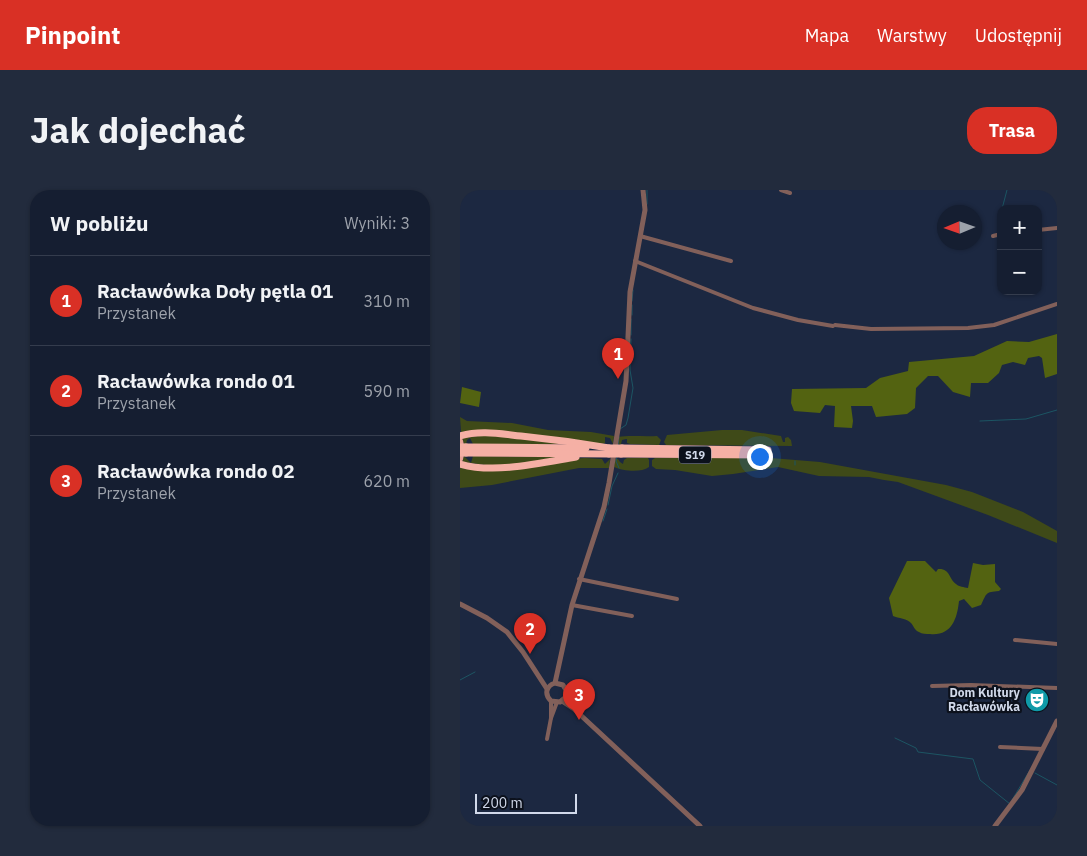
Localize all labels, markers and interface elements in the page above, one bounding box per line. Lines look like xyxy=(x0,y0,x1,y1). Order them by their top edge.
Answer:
text: Pinpoint xyxy=(25,19,120,51)
text: Mapa xyxy=(805,24,849,47)
text: Warstwy xyxy=(877,24,947,47)
text: Udostępnij xyxy=(975,24,1062,47)
text: Jak dojechać xyxy=(30,107,246,153)
button: Trasa xyxy=(967,107,1057,154)
north arrow xyxy=(937,205,982,250)
map controls xyxy=(997,205,1042,295)
button: + xyxy=(997,205,1042,250)
text: W pobliżu xyxy=(50,209,149,237)
text: Wyniki: 3 xyxy=(344,213,410,233)
button: − xyxy=(997,250,1042,295)
text: Racławówka Doły pętla 01 xyxy=(97,279,333,303)
text: 1 xyxy=(61,291,71,311)
text: 310 m xyxy=(363,291,410,311)
text: Przystanek xyxy=(97,303,176,323)
pin: 1 xyxy=(602,338,634,379)
text: Racławówka rondo 01 xyxy=(97,369,295,393)
text: 2 xyxy=(61,381,71,401)
text: 590 m xyxy=(363,381,410,401)
text: Przystanek xyxy=(97,393,176,413)
your location xyxy=(747,444,773,470)
road number: S19 xyxy=(679,446,711,464)
text: Racławówka rondo 02 xyxy=(97,459,295,483)
text: 3 xyxy=(61,471,71,491)
text: 620 m xyxy=(363,471,410,491)
text: Przystanek xyxy=(97,483,176,503)
pin: 2 xyxy=(514,613,546,654)
pin: 3 xyxy=(563,679,595,720)
place label: Dom Kultury Racławówka xyxy=(948,685,1021,714)
theatre icon: Dom Kultury Racławówka xyxy=(1024,687,1050,713)
scale bar xyxy=(475,791,578,814)
text: 200 m xyxy=(482,794,523,812)

